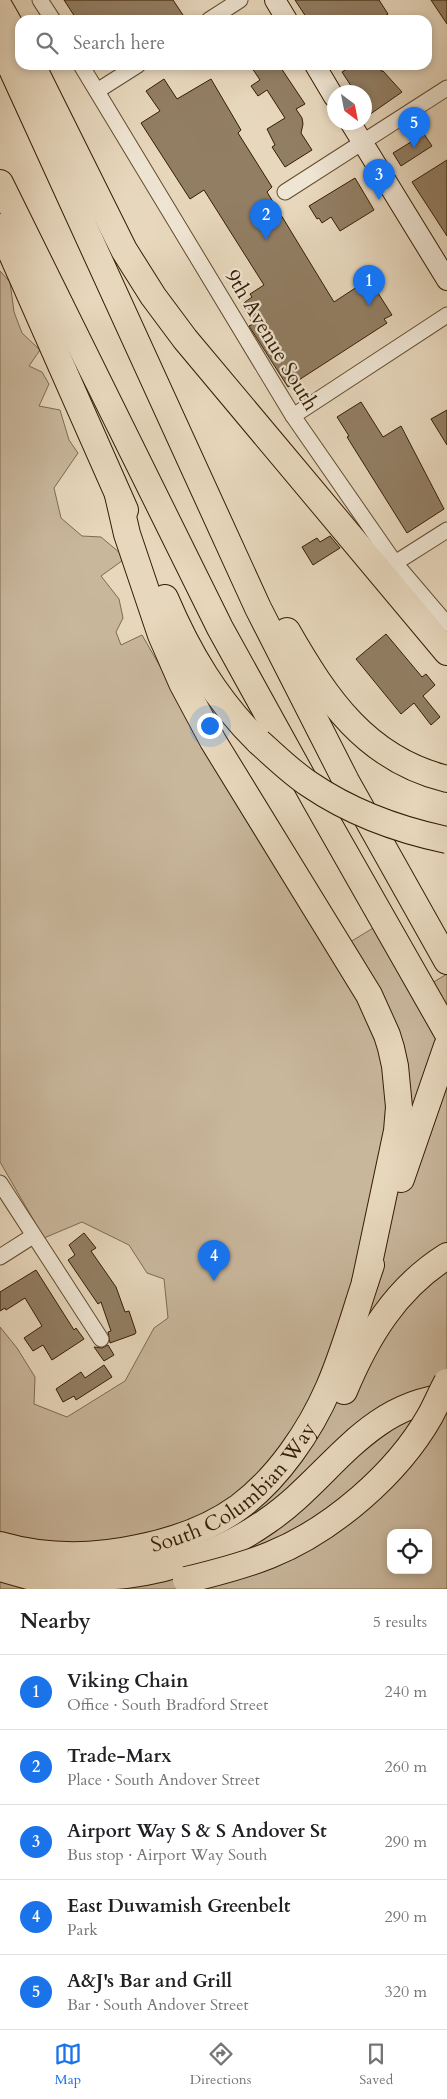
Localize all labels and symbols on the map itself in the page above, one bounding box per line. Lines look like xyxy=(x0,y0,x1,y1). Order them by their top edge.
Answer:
north arrow xyxy=(327,85,372,130)
pin: 5 xyxy=(398,107,430,148)
pin: 3 xyxy=(363,159,395,200)
pin: 2 xyxy=(250,199,282,240)
street label: 9th Avenue South xyxy=(218,264,325,417)
pin: 1 xyxy=(353,265,385,306)
your location xyxy=(197,713,223,739)
pin: 4 xyxy=(198,1240,230,1281)
street label: South Columbian Way xyxy=(147,1417,323,1560)

